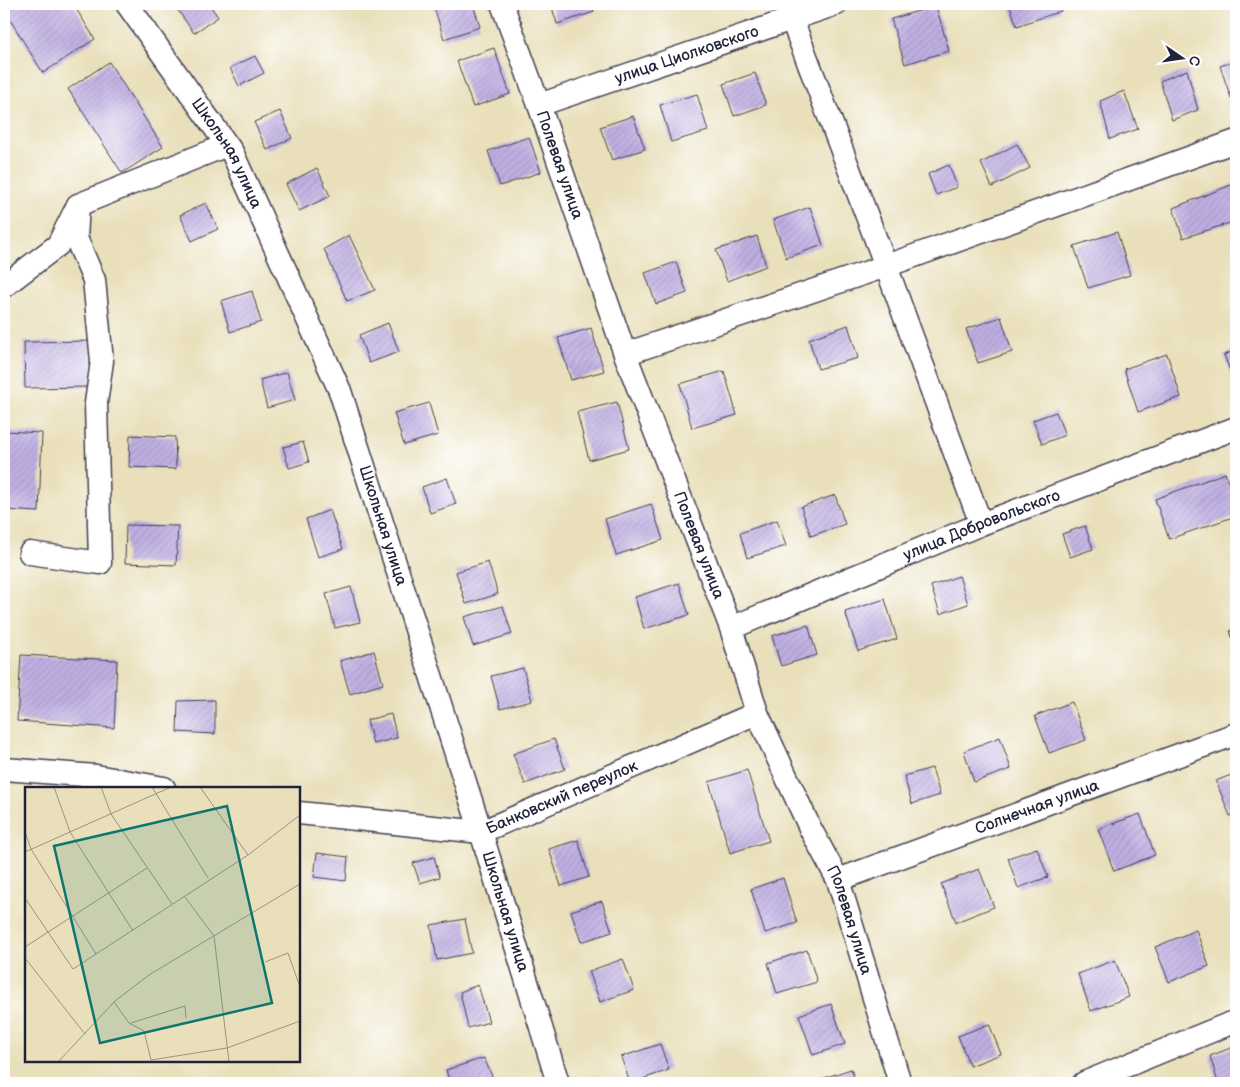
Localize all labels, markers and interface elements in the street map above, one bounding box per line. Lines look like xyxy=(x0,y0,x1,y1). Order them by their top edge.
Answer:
street label: улица Циолковского xyxy=(612,21,761,88)
north arrow xyxy=(1158,32,1208,82)
text: С xyxy=(1185,54,1204,68)
street label: Школьная улица xyxy=(187,94,266,212)
street label: Полевая улица xyxy=(532,108,587,222)
street label: Школьная улица xyxy=(355,463,411,589)
street label: улица Добровольского xyxy=(901,486,1063,565)
street label: Полевая улица xyxy=(670,489,729,602)
street label: Банковский переулок xyxy=(483,756,641,838)
street label: Солнечная улица xyxy=(973,775,1102,838)
inset map xyxy=(25,787,300,1062)
street label: Школьная улица xyxy=(478,849,533,975)
street label: Полевая улица xyxy=(822,862,876,977)

